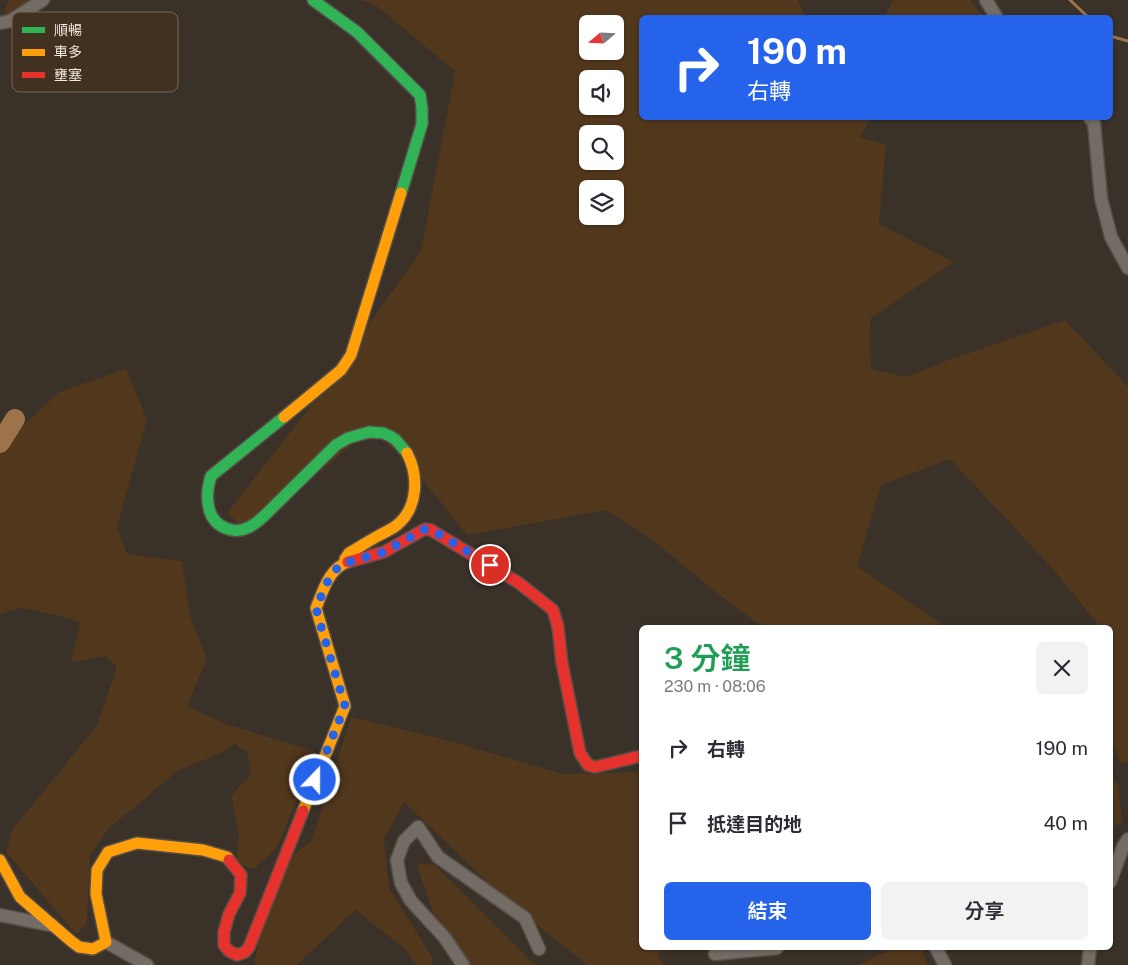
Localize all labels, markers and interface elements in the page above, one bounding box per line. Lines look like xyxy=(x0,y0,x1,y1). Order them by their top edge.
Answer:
legend xyxy=(12,12,178,92)
north arrow xyxy=(579,15,624,60)
map controls xyxy=(579,15,624,225)
text: 順暢 xyxy=(54,22,82,38)
text: 190 m xyxy=(747,31,847,72)
icon: right xyxy=(664,35,729,100)
text: 車多 xyxy=(54,44,82,60)
text: 壅塞 xyxy=(54,67,82,83)
button: sound xyxy=(579,70,624,115)
text: 右轉 xyxy=(747,78,791,104)
button: search xyxy=(579,125,624,170)
button: layers xyxy=(579,180,624,225)
pin xyxy=(469,544,511,586)
icon: arrive xyxy=(476,551,504,579)
text: 3 分鐘 xyxy=(664,640,750,676)
button: close xyxy=(1036,642,1088,694)
text: 230 m · 08:06 xyxy=(664,677,766,696)
icon: right xyxy=(664,734,692,762)
text: 190 m xyxy=(1036,737,1088,759)
text: 右轉 xyxy=(707,738,745,760)
position arrow xyxy=(288,753,340,805)
icon: arrive xyxy=(664,809,692,837)
text: 40 m xyxy=(1043,812,1088,834)
text: 抵達目的地 xyxy=(707,813,802,835)
button: 結束 xyxy=(664,882,871,940)
button: 分享 xyxy=(881,882,1088,940)

